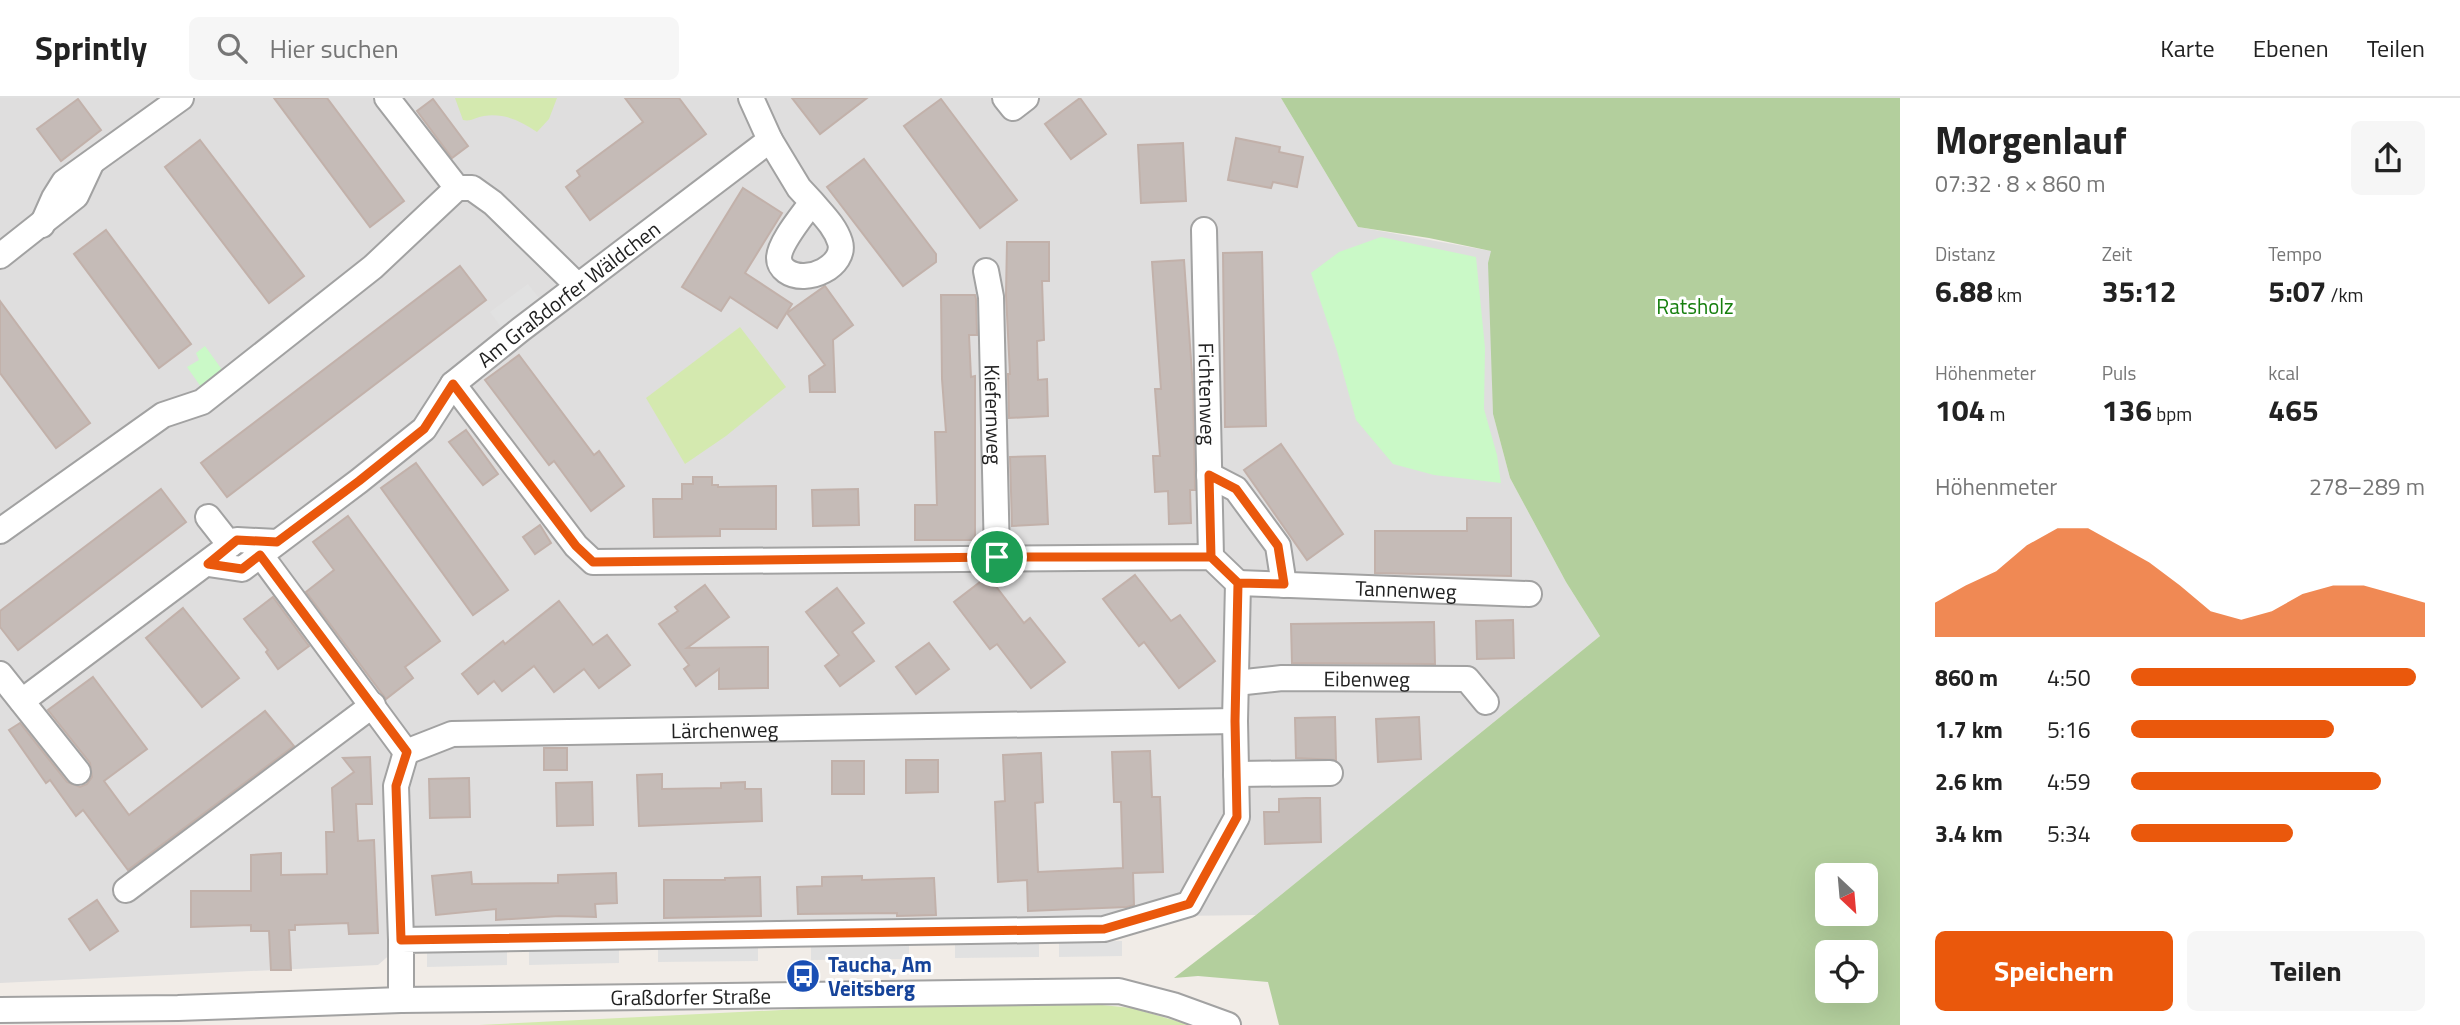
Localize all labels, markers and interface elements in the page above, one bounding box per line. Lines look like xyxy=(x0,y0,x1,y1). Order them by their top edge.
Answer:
search box xyxy=(189,17,679,80)
text: Sprintly xyxy=(35,23,147,73)
icon: search xyxy=(213,29,251,67)
text: Hier suchen xyxy=(269,29,399,68)
text: Karte xyxy=(2160,30,2215,66)
text: Ebenen xyxy=(2253,30,2329,66)
text: Teilen xyxy=(2367,30,2425,66)
text: Morgenlauf xyxy=(1935,111,2127,169)
button: share xyxy=(2351,121,2425,195)
text: 07:32 · 8 × 860 m xyxy=(1935,166,2105,201)
street label: Am Graßdorfer Wäldchen xyxy=(470,213,667,375)
text: Distanz xyxy=(1935,239,1995,268)
text: Zeit xyxy=(2102,239,2132,268)
text: Tempo xyxy=(2268,239,2322,268)
text: 6.88 xyxy=(1935,268,1993,314)
text: 35:12 xyxy=(2102,268,2177,314)
text: 5:07 xyxy=(2268,268,2326,314)
text: km xyxy=(1993,280,2022,309)
text: /km xyxy=(2326,280,2363,309)
park label: Ratsholz xyxy=(1656,290,1734,322)
street label: Fichtenweg xyxy=(1190,342,1225,446)
text: Höhenmeter xyxy=(1935,358,2036,387)
text: Puls xyxy=(2102,358,2136,387)
text: kcal xyxy=(2268,358,2299,387)
street label: Kiefernweg xyxy=(977,364,1011,465)
text: 104 xyxy=(1935,387,1985,433)
text: 136 xyxy=(2102,387,2152,433)
text: 465 xyxy=(2268,387,2319,433)
text: m xyxy=(1985,399,2005,428)
text: bpm xyxy=(2152,399,2192,428)
text: Höhenmeter xyxy=(1935,469,2057,504)
text: 278–289 m xyxy=(2309,469,2425,504)
pin xyxy=(967,527,1027,587)
icon: arrive xyxy=(978,538,1016,576)
street label: Tannenweg xyxy=(1355,571,1457,607)
text: 860 m xyxy=(1935,660,1998,695)
text: 4:50 xyxy=(2047,660,2091,695)
street label: Eibenweg xyxy=(1323,662,1410,695)
text: 1.7 km xyxy=(1935,712,2003,747)
text: 5:16 xyxy=(2047,712,2091,747)
street label: Lärchenweg xyxy=(671,713,779,746)
text: 2.6 km xyxy=(1935,764,2003,799)
text: 4:59 xyxy=(2047,764,2091,799)
text: 3.4 km xyxy=(1935,816,2003,851)
text: 5:34 xyxy=(2047,816,2091,851)
north arrow xyxy=(1815,863,1878,926)
map controls xyxy=(1815,863,1878,1003)
button: Speichern xyxy=(1935,931,2173,1011)
button: Teilen xyxy=(2187,931,2425,1011)
button: locate xyxy=(1815,940,1878,1003)
place label: Taucha, Am Veitsberg xyxy=(828,948,932,1004)
bus stop icon: Taucha, Am Veitsberg xyxy=(784,957,822,995)
street label: Graßdorfer Straße xyxy=(610,979,771,1013)

